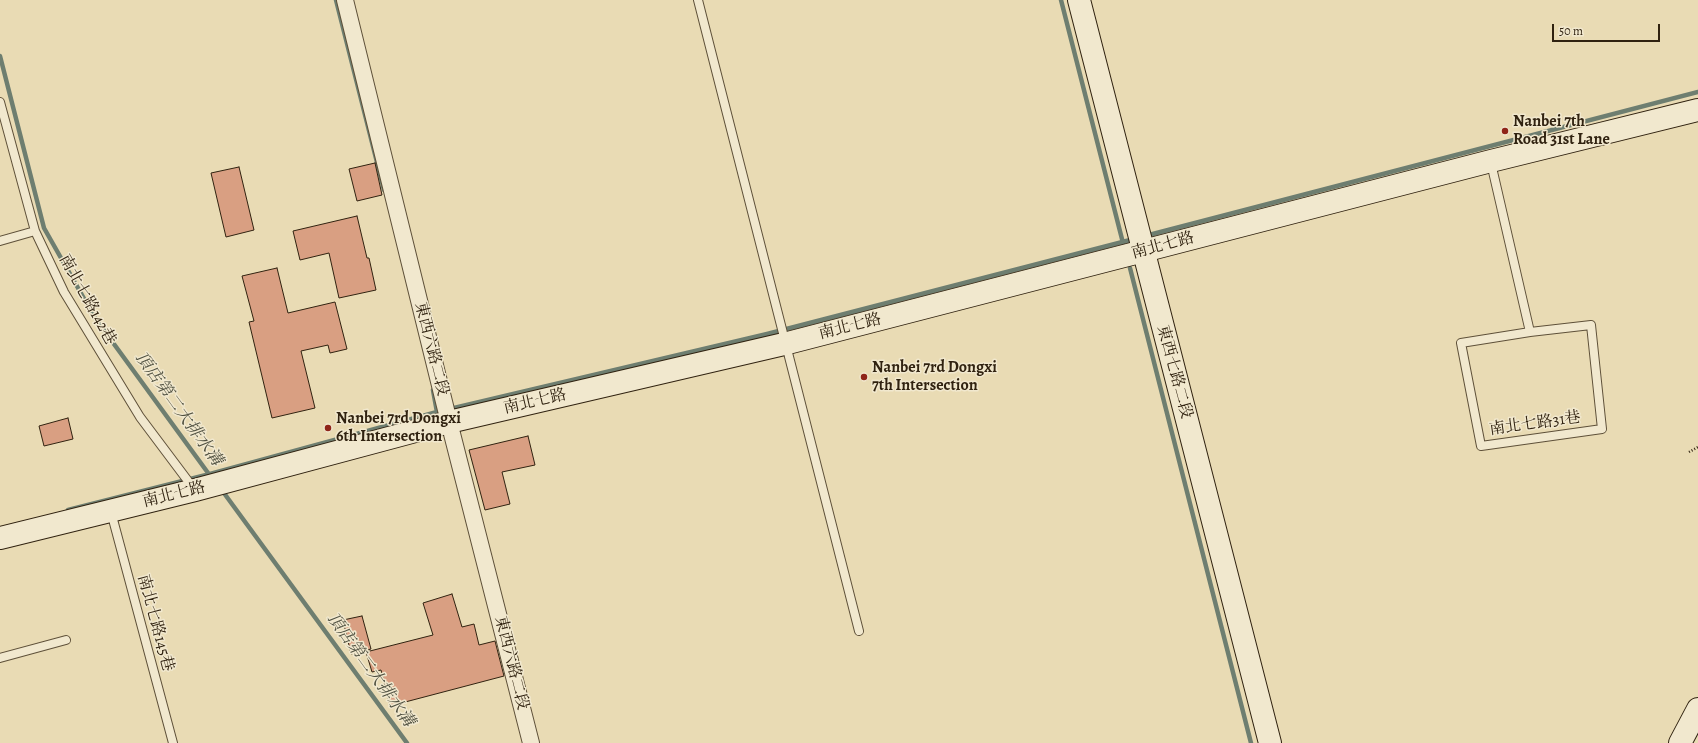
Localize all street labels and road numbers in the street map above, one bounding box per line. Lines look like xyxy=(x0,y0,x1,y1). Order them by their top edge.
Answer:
street label: 南北七路 xyxy=(1130,228,1196,264)
street label: 南北七路142巷 xyxy=(54,251,120,349)
street label: 東西六路二段 xyxy=(410,300,452,398)
street label: 南北七路 xyxy=(817,310,883,344)
street label: 東西七路二段 xyxy=(1152,323,1196,421)
street label: 南北七路 xyxy=(502,385,568,419)
street label: 南北七路31巷 xyxy=(1488,408,1582,440)
street label: 南北七路 xyxy=(141,478,207,512)
street label: 南北七路145巷 xyxy=(133,572,177,674)
street label: 東西六路二段 xyxy=(490,614,532,712)

